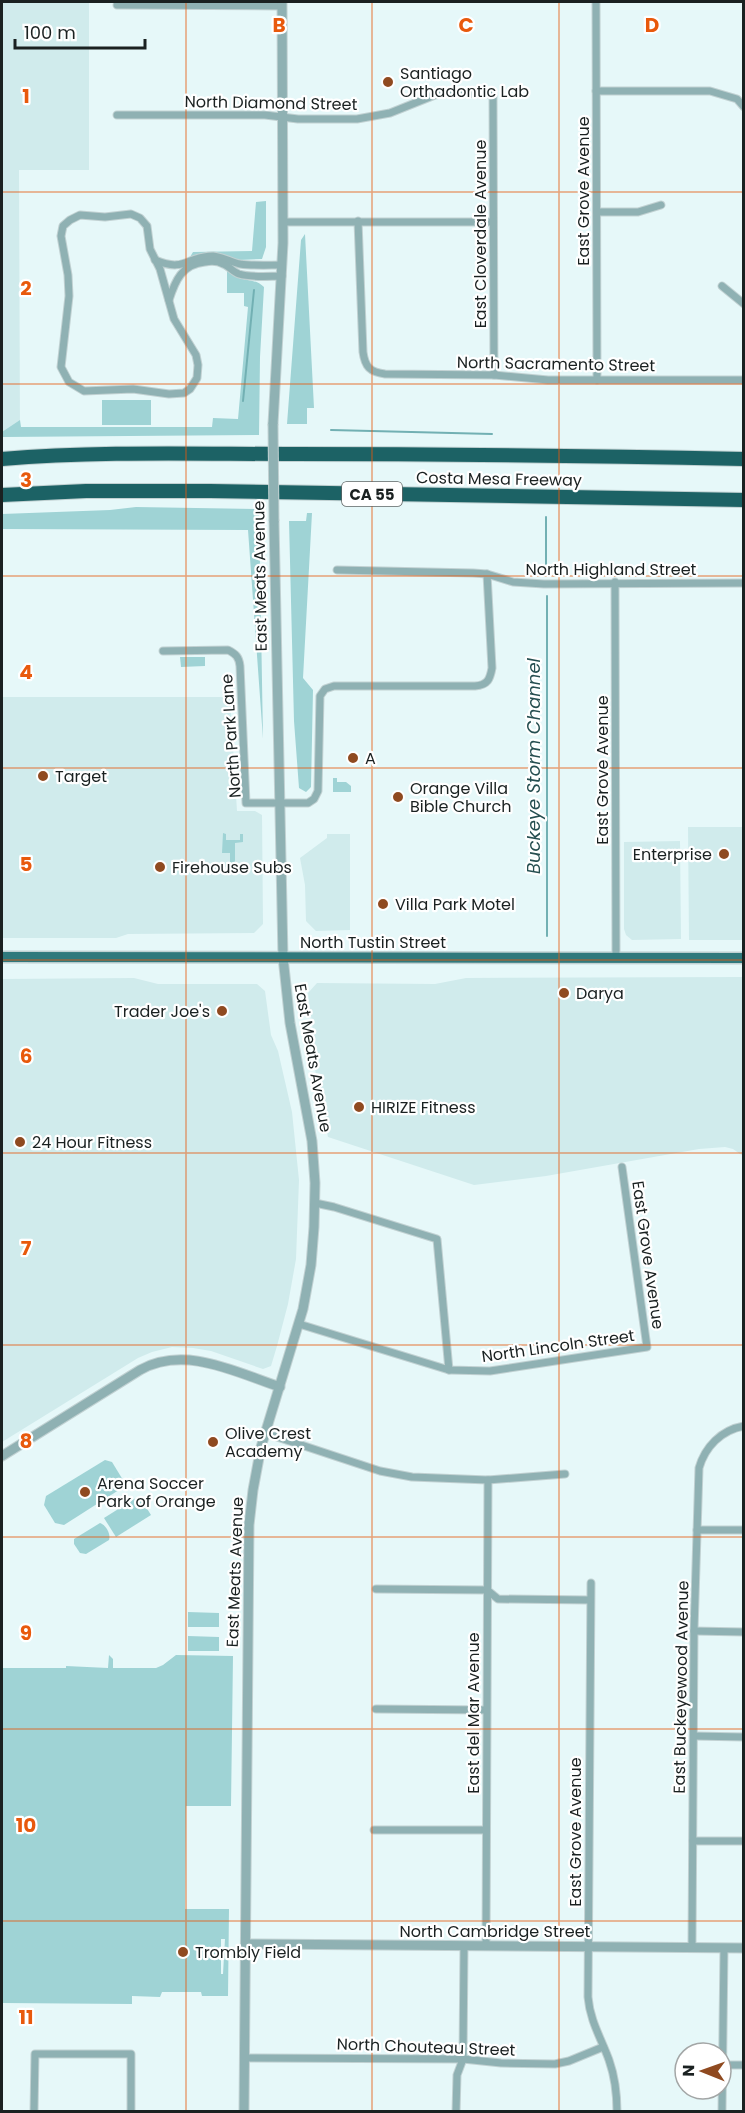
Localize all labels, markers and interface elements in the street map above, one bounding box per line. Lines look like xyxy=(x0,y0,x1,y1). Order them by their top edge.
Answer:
text: B xyxy=(272,11,286,39)
text: C xyxy=(458,11,474,39)
text: D xyxy=(645,11,659,39)
scale bar xyxy=(15,12,146,50)
text: 100 m xyxy=(24,20,76,45)
place label: Santiago Orthadontic Lab xyxy=(400,62,529,103)
marker: Santiago Orthadontic Lab xyxy=(381,75,395,89)
text: 1 xyxy=(22,82,30,110)
street label: North Diamond Street xyxy=(184,90,358,116)
street label: East Grove Avenue xyxy=(572,116,595,266)
street label: East Cloverdale Avenue xyxy=(469,140,492,328)
text: 2 xyxy=(20,274,32,302)
street label: North Sacramento Street xyxy=(457,351,656,377)
text: 3 xyxy=(20,466,32,494)
street label: Costa Mesa Freeway xyxy=(416,466,582,492)
road number: CA 55 xyxy=(342,482,402,506)
street label: East Meats Avenue xyxy=(247,500,273,651)
street label: North Highland Street xyxy=(526,558,697,581)
water label: Buckeye Storm Channel xyxy=(521,657,546,874)
text: 4 xyxy=(19,658,33,686)
street label: North Park Lane xyxy=(215,673,247,799)
street label: East Grove Avenue xyxy=(591,695,614,845)
place label: A xyxy=(365,747,376,770)
marker: A xyxy=(346,751,360,765)
place label: Target xyxy=(55,765,107,788)
marker: Target xyxy=(36,769,50,783)
place label: Orange Villa Bible Church xyxy=(410,777,511,818)
marker: Orange Villa Bible Church xyxy=(391,790,405,804)
place label: Enterprise xyxy=(633,843,712,866)
marker: Enterprise xyxy=(717,847,731,861)
text: 5 xyxy=(20,850,33,878)
place label: Firehouse Subs xyxy=(172,856,292,879)
marker: Firehouse Subs xyxy=(153,860,167,874)
place label: Villa Park Motel xyxy=(395,893,515,916)
marker: Villa Park Motel xyxy=(376,897,390,911)
street label: North Tustin Street xyxy=(300,931,446,954)
street label: East Meats Avenue xyxy=(289,982,337,1134)
place label: Darya xyxy=(576,982,624,1005)
marker: Darya xyxy=(557,986,571,1000)
place label: Trader Joe's xyxy=(114,1000,210,1023)
marker: Trader Joe's xyxy=(215,1004,229,1018)
text: 6 xyxy=(20,1042,32,1070)
place label: HIRIZE Fitness xyxy=(371,1096,476,1119)
marker: HIRIZE Fitness xyxy=(352,1100,366,1114)
place label: 24 Hour Fitness xyxy=(32,1131,152,1154)
marker: 24 Hour Fitness xyxy=(13,1135,27,1149)
street label: East Grove Avenue xyxy=(626,1179,670,1331)
text: 7 xyxy=(21,1234,32,1262)
street label: North Lincoln Street xyxy=(480,1324,636,1368)
place label: Olive Crest Academy xyxy=(225,1422,311,1463)
text: 8 xyxy=(20,1427,32,1455)
marker: Olive Crest Academy xyxy=(206,1435,220,1449)
place label: Arena Soccer Park of Orange xyxy=(97,1472,216,1513)
marker: Arena Soccer Park of Orange xyxy=(78,1485,92,1499)
street label: East Meats Avenue xyxy=(221,1496,249,1648)
street label: East Buckeyewood Avenue xyxy=(668,1580,694,1794)
text: 9 xyxy=(20,1619,32,1647)
street label: East del Mar Avenue xyxy=(462,1632,485,1794)
street label: East Grove Avenue xyxy=(564,1757,587,1907)
text: 10 xyxy=(16,1811,36,1839)
street label: North Cambridge Street xyxy=(400,1920,591,1943)
place label: Trombly Field xyxy=(195,1941,301,1964)
marker: Trombly Field xyxy=(176,1945,190,1959)
text: 11 xyxy=(18,2003,34,2031)
street label: North Chouteau Street xyxy=(336,2032,516,2062)
north arrow xyxy=(673,2041,733,2101)
text: N xyxy=(677,2065,700,2077)

